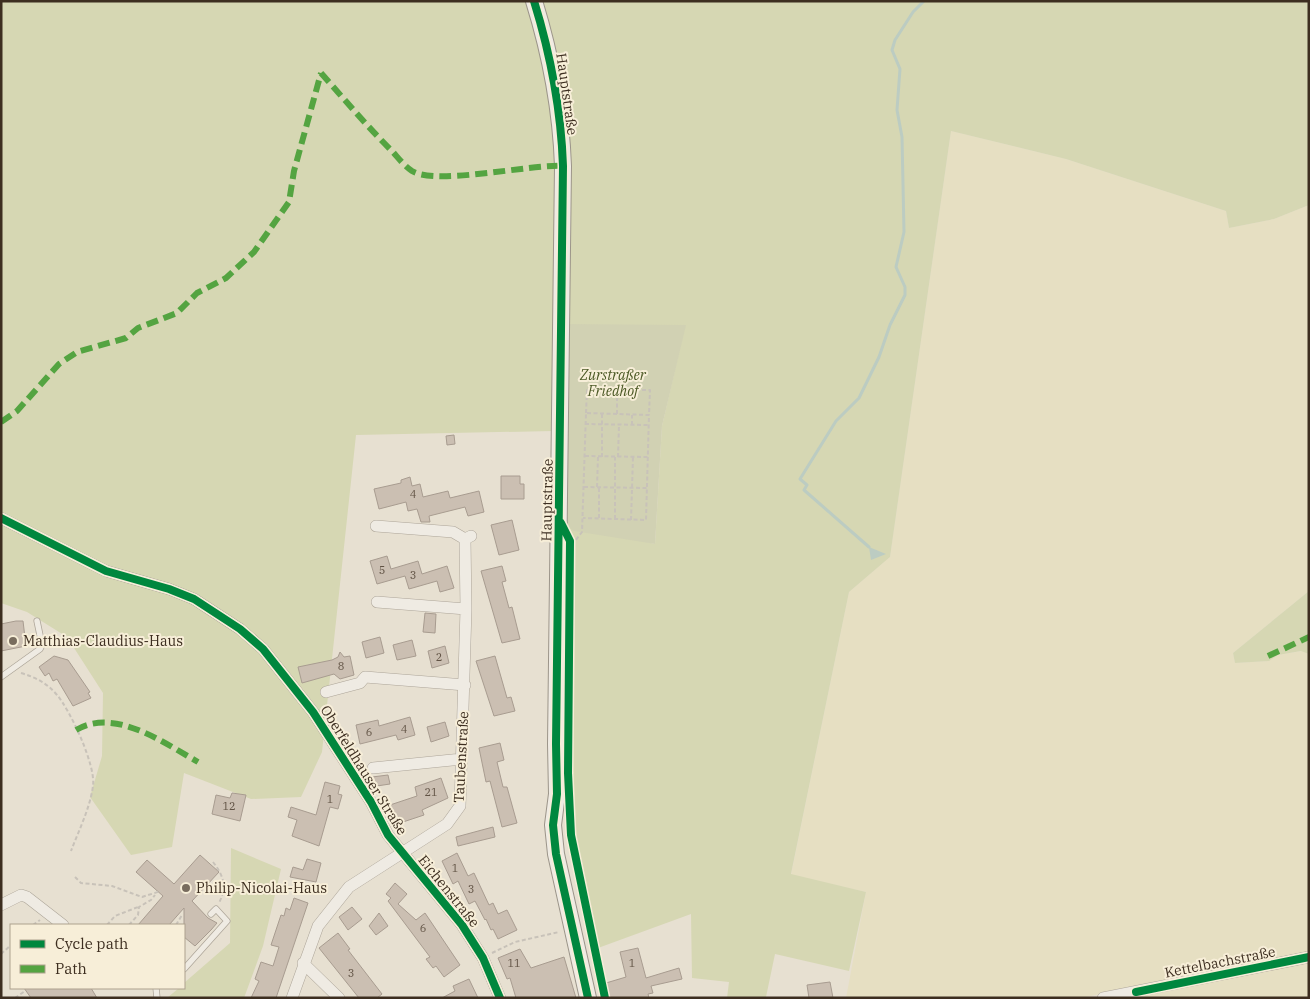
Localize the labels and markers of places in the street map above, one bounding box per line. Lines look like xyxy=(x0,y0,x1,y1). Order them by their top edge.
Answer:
place label: Matthias-Claudius-Haus xyxy=(23,632,183,650)
marker: Matthias-Claudius-Haus xyxy=(7,635,19,647)
place label: Philip-Nicolai-Haus xyxy=(196,879,327,897)
marker: Philip-Nicolai-Haus xyxy=(180,882,192,894)

